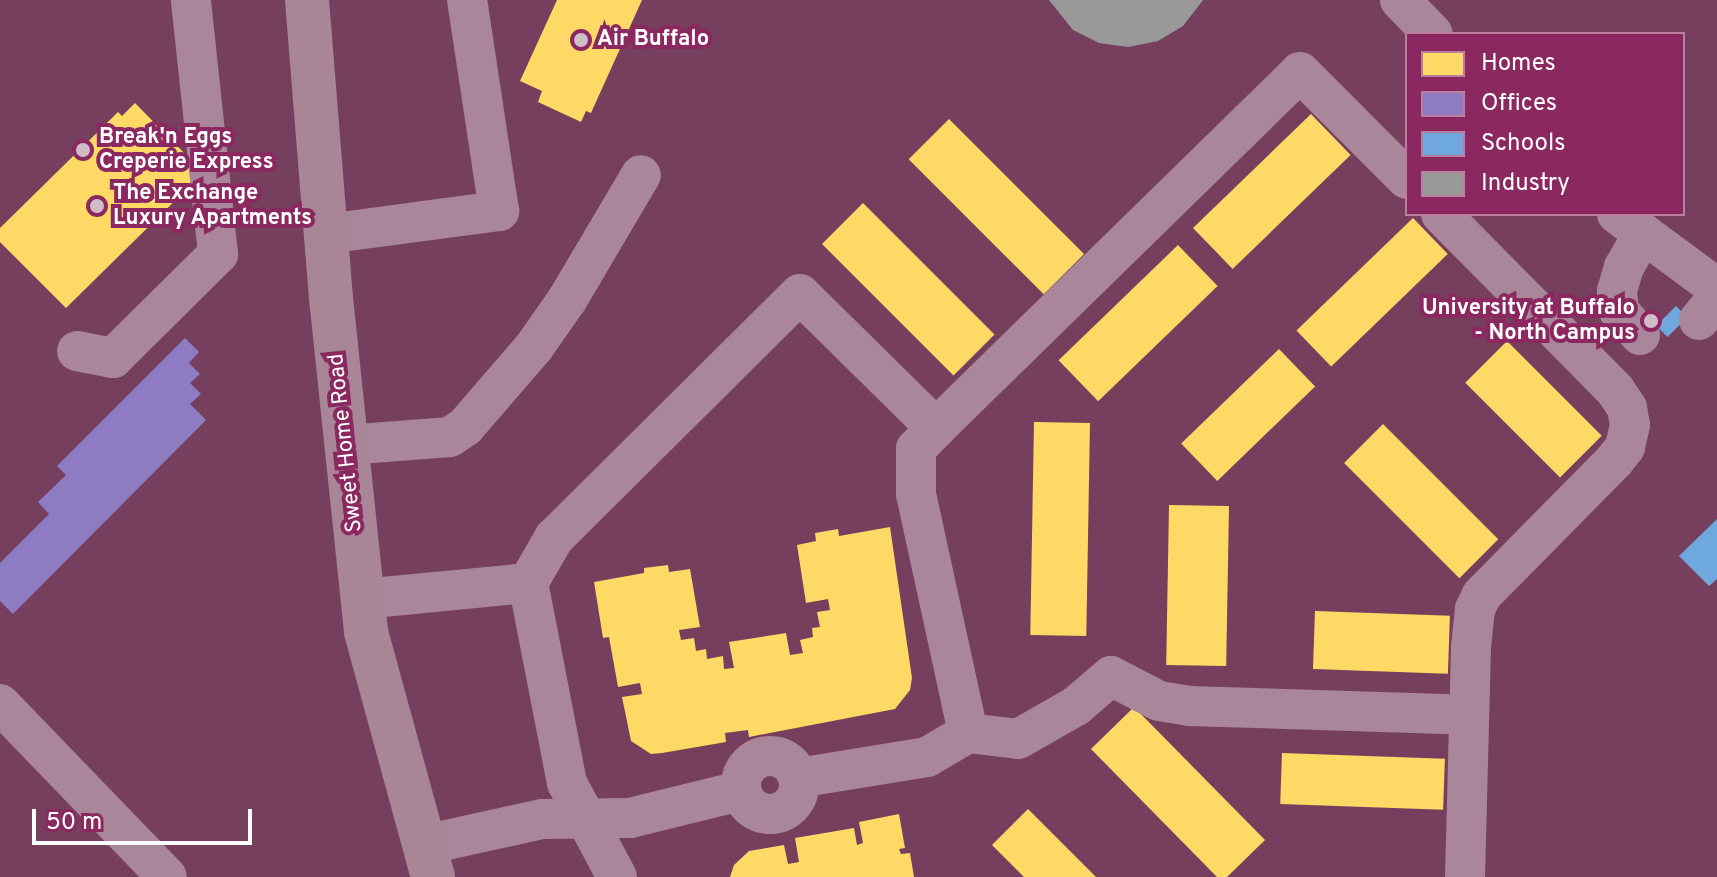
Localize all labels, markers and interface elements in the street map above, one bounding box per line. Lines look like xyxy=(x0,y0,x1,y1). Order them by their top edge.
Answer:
place label: Air Buffalo xyxy=(597,27,709,53)
marker: Air Buffalo xyxy=(572,31,590,49)
legend xyxy=(1405,32,1685,216)
text: Homes xyxy=(1481,49,1556,79)
text: Offices xyxy=(1481,89,1557,119)
place label: Break'n Eggs Creperie Express xyxy=(99,124,273,176)
text: Schools xyxy=(1481,129,1566,159)
marker: Break'n Eggs Creperie Express xyxy=(74,141,92,159)
text: Industry xyxy=(1481,169,1570,199)
place label: The Exchange Luxury Apartments xyxy=(113,180,313,232)
marker: The Exchange Luxury Apartments xyxy=(88,197,106,215)
place label: University at Buffalo - North Campus xyxy=(1422,295,1635,346)
marker: University at Buffalo - North Campus xyxy=(1642,312,1660,330)
street label: Sweet Home Road xyxy=(323,352,369,534)
scale bar xyxy=(36,793,256,843)
text: 50 m xyxy=(46,808,102,838)

